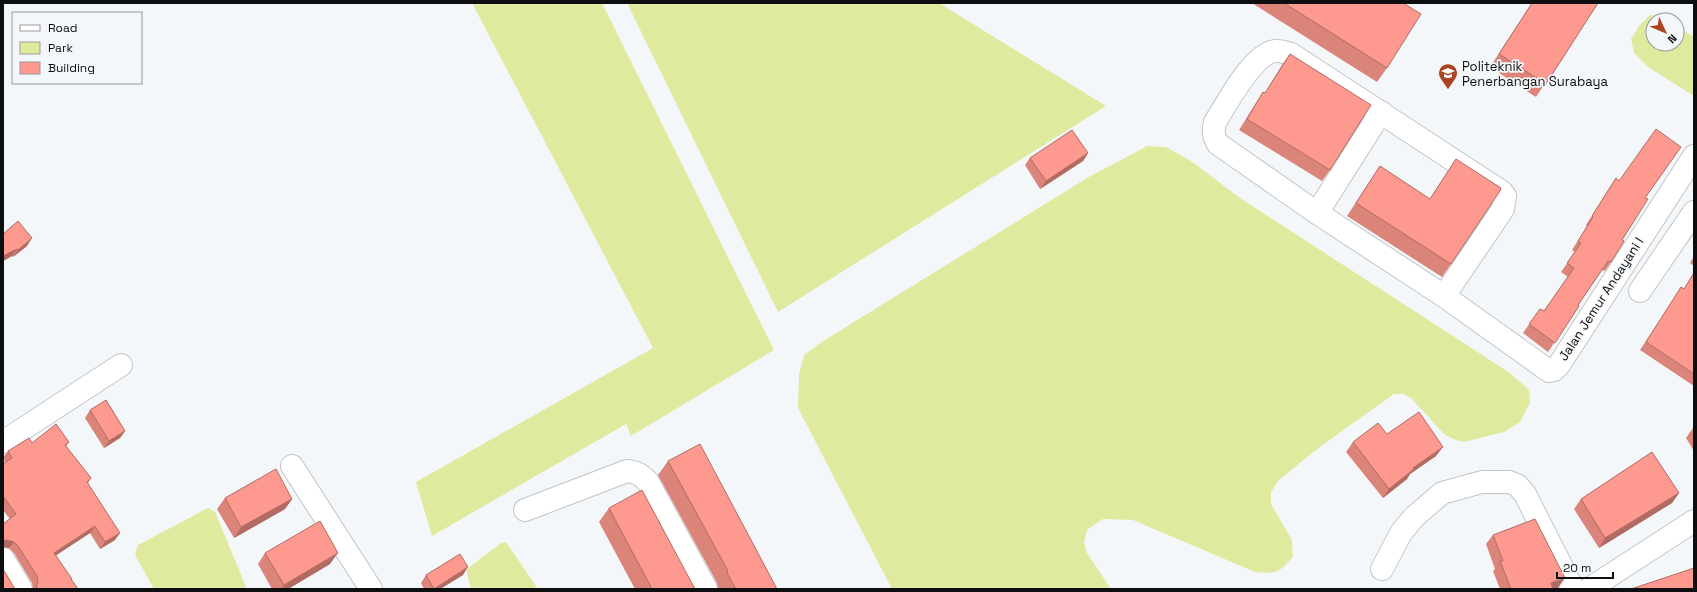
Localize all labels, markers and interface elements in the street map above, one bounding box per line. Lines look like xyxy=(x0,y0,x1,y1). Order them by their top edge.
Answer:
legend xyxy=(12,12,142,84)
north arrow xyxy=(1645,12,1685,52)
text: Road xyxy=(48,20,77,36)
text: N xyxy=(1665,31,1680,46)
text: Park xyxy=(48,40,73,56)
place label: Politeknik Penerbangan Surabaya xyxy=(1462,58,1609,90)
text: Building xyxy=(48,60,95,76)
school or university icon: Politeknik Penerbangan Surabaya xyxy=(1437,62,1459,90)
street label: Jalan Jemur Andayani I xyxy=(1555,234,1647,364)
scale bar xyxy=(1557,554,1613,580)
text: 20 m xyxy=(1563,560,1591,576)

